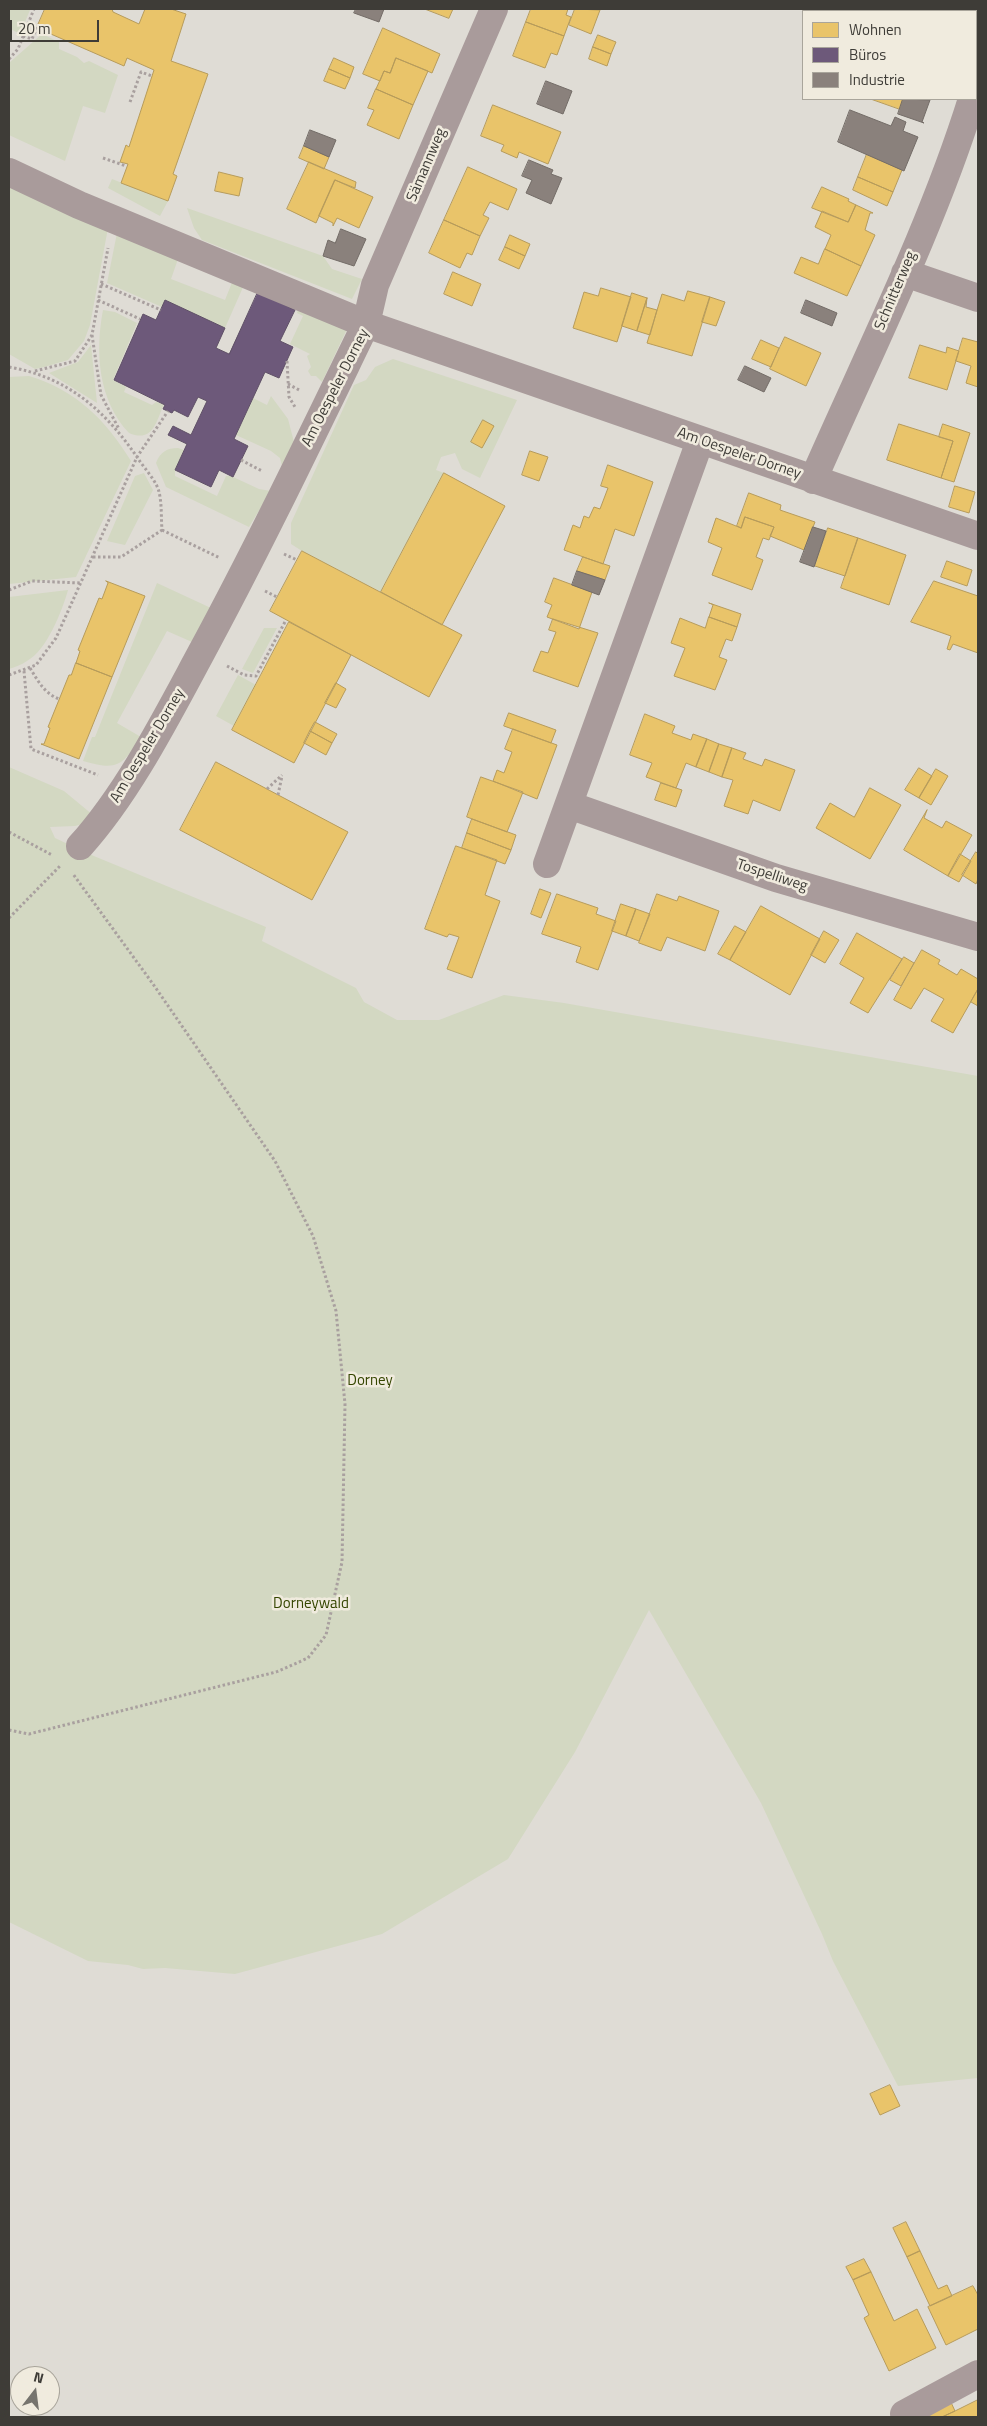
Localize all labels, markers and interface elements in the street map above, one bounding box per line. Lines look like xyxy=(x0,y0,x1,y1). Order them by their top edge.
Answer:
scale bar xyxy=(12,10,101,42)
legend xyxy=(802,10,977,100)
text: 20 m xyxy=(18,17,51,40)
text: Wohnen xyxy=(849,18,902,41)
text: Büros xyxy=(849,43,886,66)
text: Industrie xyxy=(849,68,905,91)
street label: Sämannweg xyxy=(403,125,451,205)
street label: Schnitterweg xyxy=(871,249,921,333)
street label: Am Oespeler Dorney xyxy=(299,326,373,450)
street label: Am Oespeler Dorney xyxy=(675,424,803,484)
street label: Am Oespeler Dorney xyxy=(107,686,189,806)
street label: Tospelliweg xyxy=(734,856,810,896)
park label: Dorney xyxy=(347,1372,393,1390)
park label: Dorneywald xyxy=(273,1595,349,1613)
north arrow xyxy=(10,2366,60,2416)
text: N xyxy=(31,2366,46,2388)

